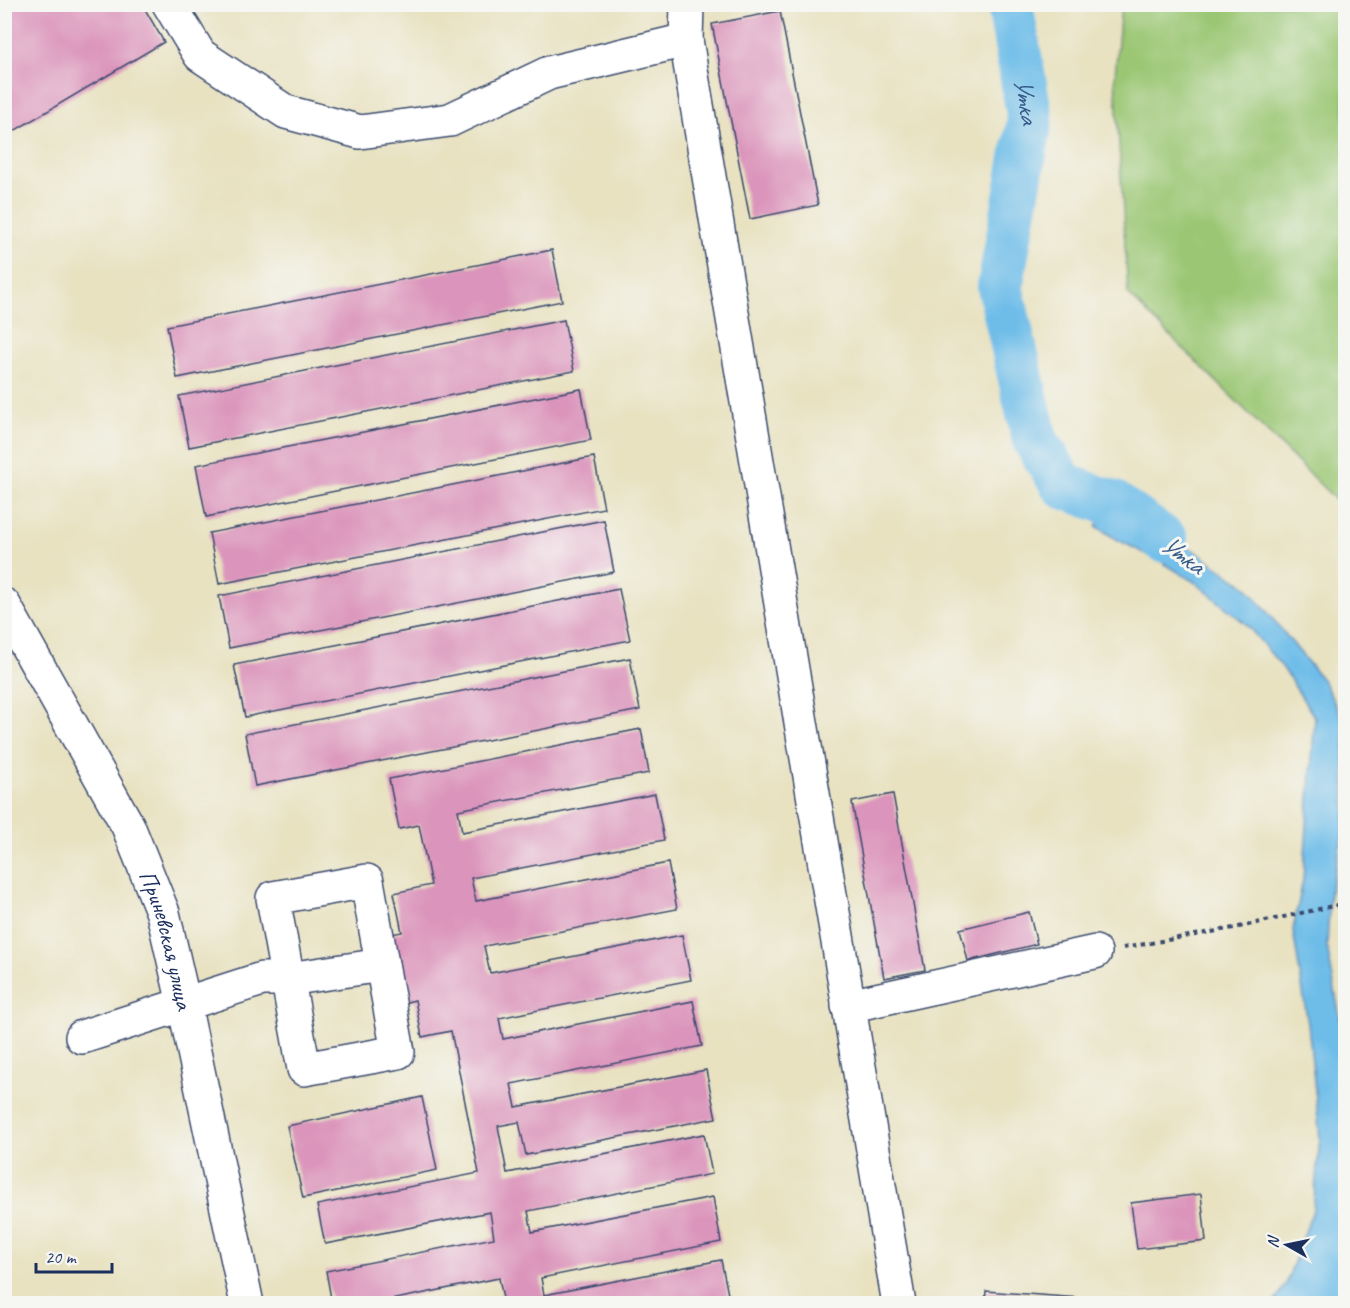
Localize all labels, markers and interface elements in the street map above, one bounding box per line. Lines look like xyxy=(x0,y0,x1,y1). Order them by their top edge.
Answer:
water label: Утка xyxy=(1006,75,1047,129)
water label: Утка xyxy=(1154,528,1213,583)
street label: Приневская улица xyxy=(132,866,200,1014)
north arrow xyxy=(1257,1215,1317,1275)
text: N xyxy=(1263,1233,1284,1249)
scale bar xyxy=(36,1236,112,1274)
text: 20 m xyxy=(45,1246,78,1268)

